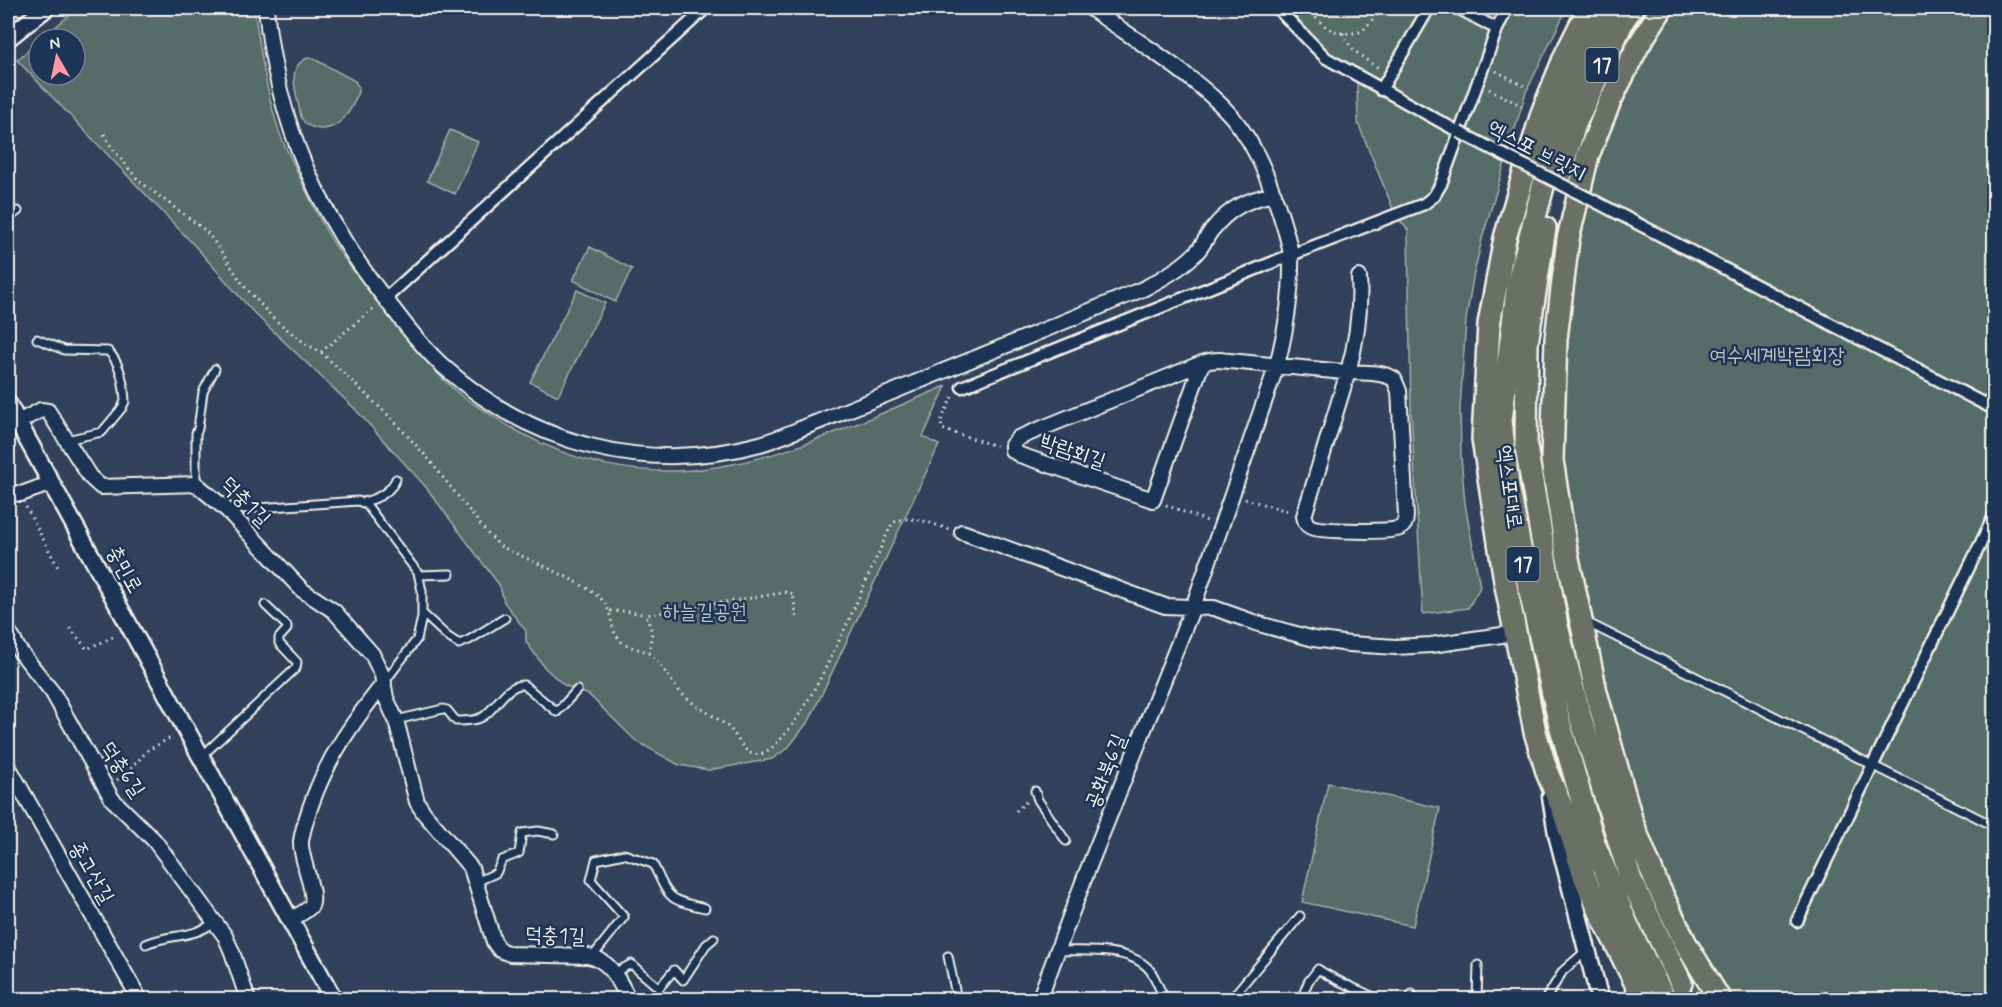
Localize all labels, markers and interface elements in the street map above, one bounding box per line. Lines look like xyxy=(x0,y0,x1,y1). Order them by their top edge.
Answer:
north arrow xyxy=(27,27,87,87)
text: N xyxy=(48,32,62,55)
road number: 17 xyxy=(1586,48,1618,82)
street label: 엑스포 브릿지 xyxy=(1482,114,1591,188)
park label: 여수세계박람회장 xyxy=(1709,342,1845,370)
street label: 박람회길 xyxy=(1036,428,1109,476)
street label: 엑스포대로 xyxy=(1489,443,1529,531)
street label: 덕충1길 xyxy=(214,471,277,533)
street label: 충민로 xyxy=(100,541,149,598)
road number: 17 xyxy=(1506,547,1540,581)
park label: 하늘길공원 xyxy=(663,598,747,626)
street label: 공화북6길 xyxy=(1078,730,1134,813)
street label: 덕충6길 xyxy=(93,736,151,803)
street label: 종고산길 xyxy=(62,836,120,909)
street label: 덕충1길 xyxy=(524,921,586,951)

